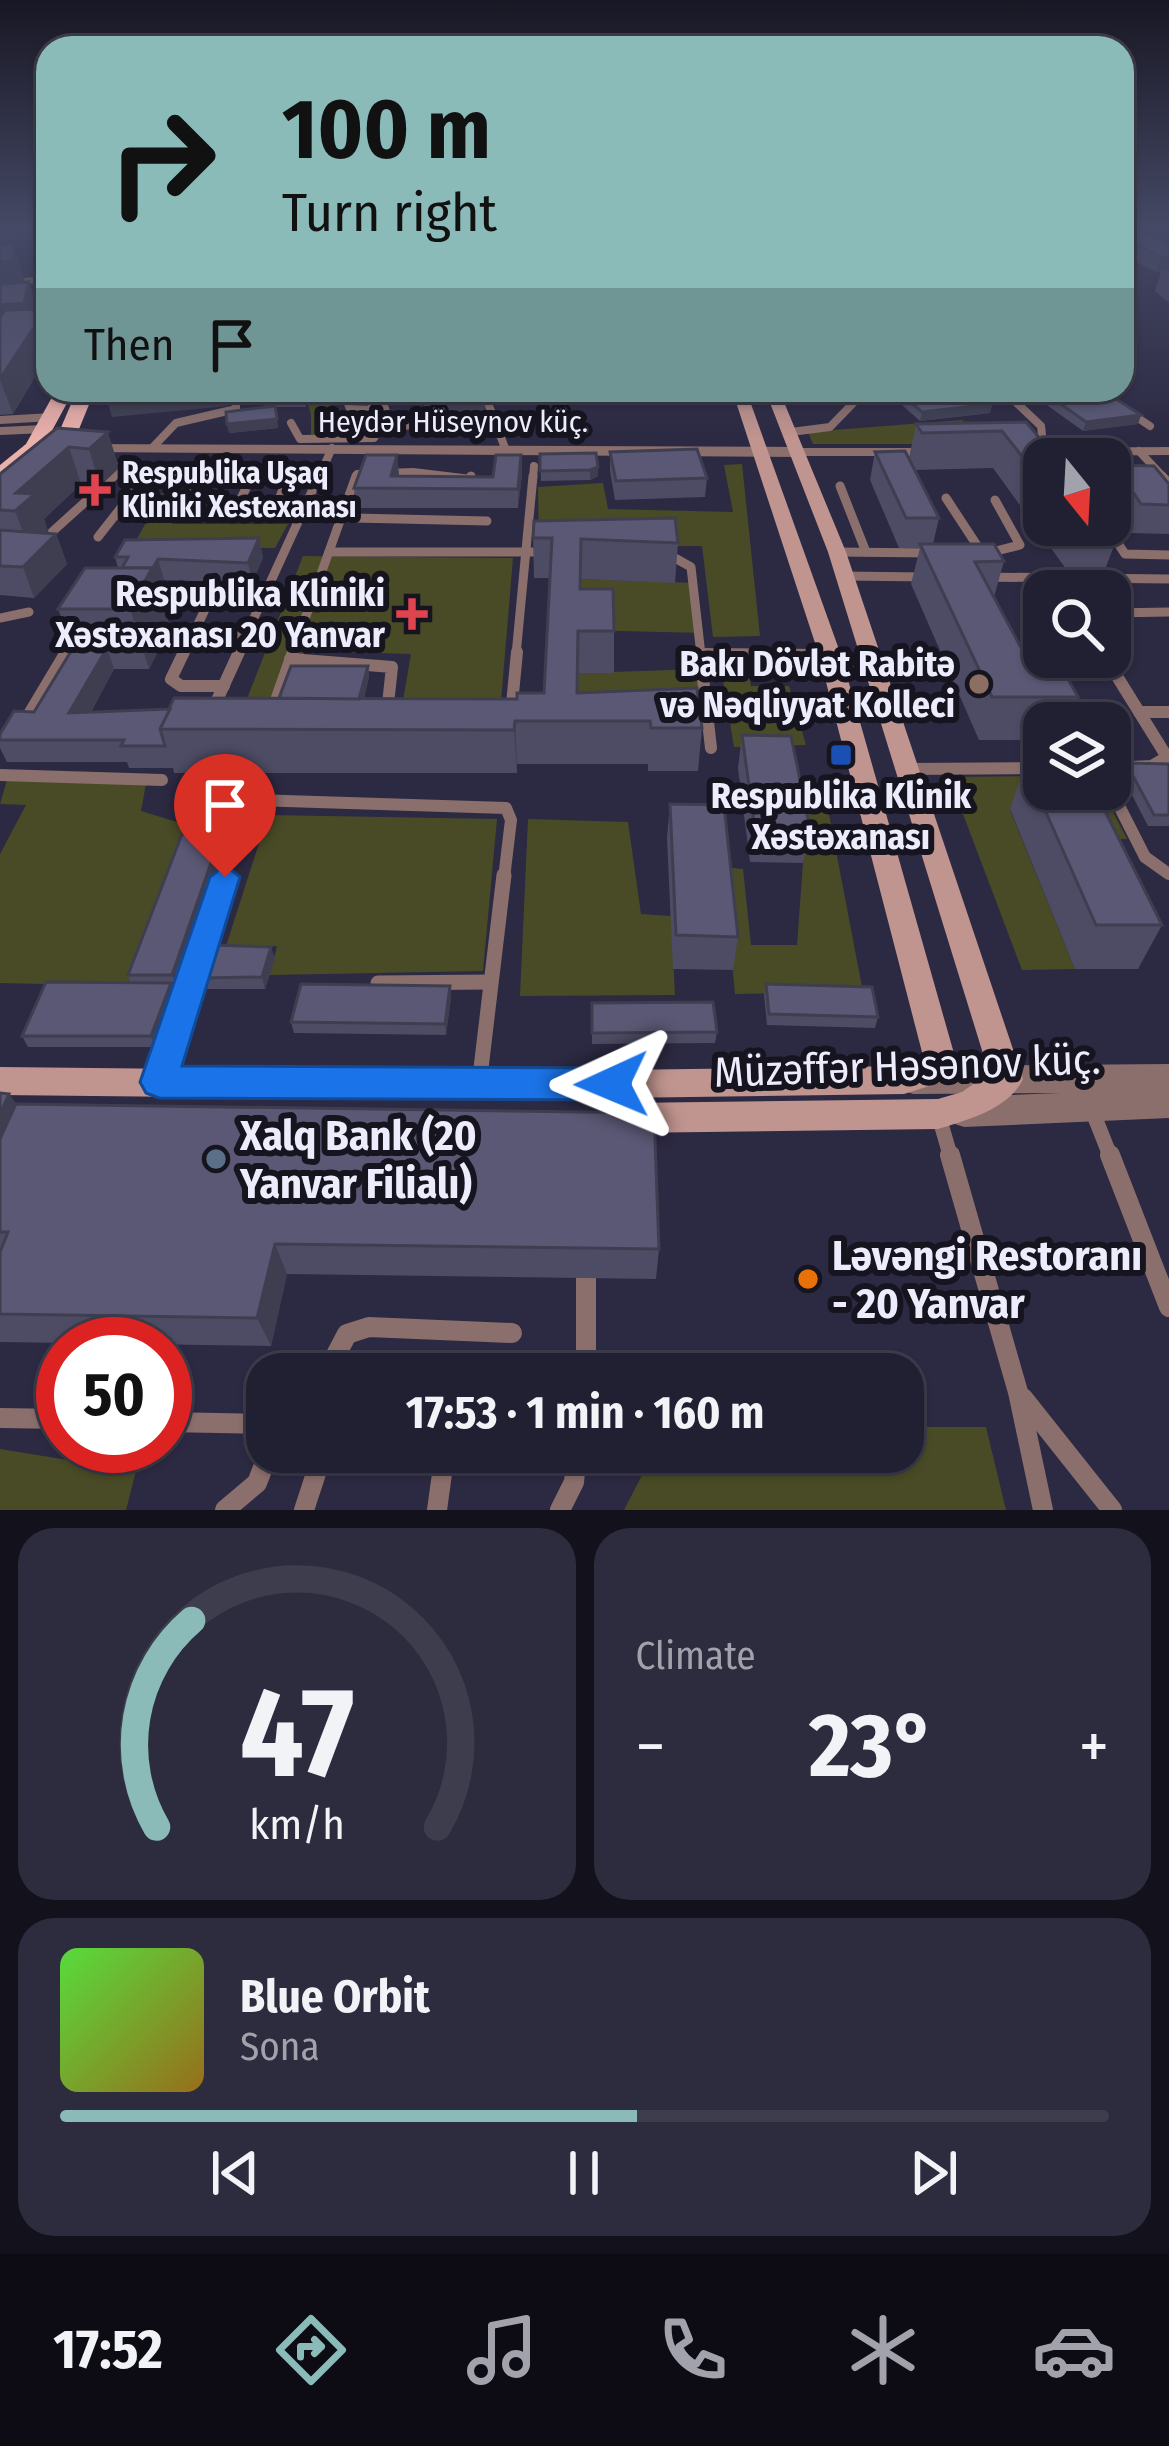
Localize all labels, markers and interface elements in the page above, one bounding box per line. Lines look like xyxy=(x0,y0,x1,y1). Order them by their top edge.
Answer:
text: 100 m xyxy=(282,79,491,180)
icon: right xyxy=(84,84,240,240)
text: Turn right xyxy=(282,181,497,245)
icon: arrive xyxy=(199,312,265,378)
text: Then xyxy=(84,318,175,372)
street label: Heydər Hüseynov küç. xyxy=(318,404,588,440)
north arrow xyxy=(1023,438,1131,546)
map controls xyxy=(1023,438,1131,810)
place label: Respublika Uşaq Kliniki Xestexanası xyxy=(122,455,357,525)
marker: Respublika Uşaq Kliniki Xestexanası xyxy=(79,474,111,506)
button: search xyxy=(1023,570,1131,678)
place label: Respublika Kliniki Xəstəxanası 20 Yanvar xyxy=(54,572,386,657)
marker: Respublika Kliniki Xəstəxanası 20 Yanvar xyxy=(396,598,428,630)
place label: Bakı Dövlət Rabitə və Nəqliyyat Kolleci xyxy=(659,642,955,727)
marker: Bakı Dövlət Rabitə və Nəqliyyat Kolleci xyxy=(966,671,992,697)
button: layers xyxy=(1023,702,1131,810)
marker: Respublika Klinik Xəstəxanası xyxy=(828,742,854,768)
pin xyxy=(174,754,276,877)
icon: arrive xyxy=(192,772,258,838)
place label: Respublika Klinik Xəstəxanası xyxy=(711,774,972,859)
position arrow xyxy=(549,1021,675,1147)
street label: Müzəffər Həsənov küç. xyxy=(713,1034,1101,1098)
place label: Xalq Bank (20 Yanvar Filialı) xyxy=(239,1111,477,1209)
marker: Xalq Bank (20 Yanvar Filialı) xyxy=(203,1146,229,1172)
place label: Ləvəngi Restoranı - 20 Yanvar xyxy=(832,1231,1142,1329)
marker: Ləvəngi Restoranı - 20 Yanvar xyxy=(795,1266,821,1292)
speed limit sign: 50 xyxy=(36,1317,192,1473)
text: 17:53 · 1 min · 160 m xyxy=(406,1386,764,1440)
text: Climate xyxy=(636,1633,756,1679)
text: 47 xyxy=(239,1659,354,1809)
text: 23° xyxy=(809,1692,935,1800)
text: − xyxy=(636,1707,665,1786)
text: + xyxy=(1079,1707,1109,1786)
text: km/h xyxy=(249,1799,345,1850)
text: Blue Orbit xyxy=(240,1970,430,2024)
text: Sona xyxy=(240,2024,320,2070)
icon: previous xyxy=(202,2140,268,2206)
icon: pause xyxy=(551,2140,617,2206)
icon: next xyxy=(901,2140,967,2206)
icon: directions xyxy=(269,2308,353,2392)
icon: music xyxy=(460,2308,544,2392)
icon: phone xyxy=(651,2308,735,2392)
icon: climate xyxy=(841,2308,925,2392)
icon: car xyxy=(1032,2308,1116,2392)
text: 17:52 xyxy=(53,2318,163,2382)

